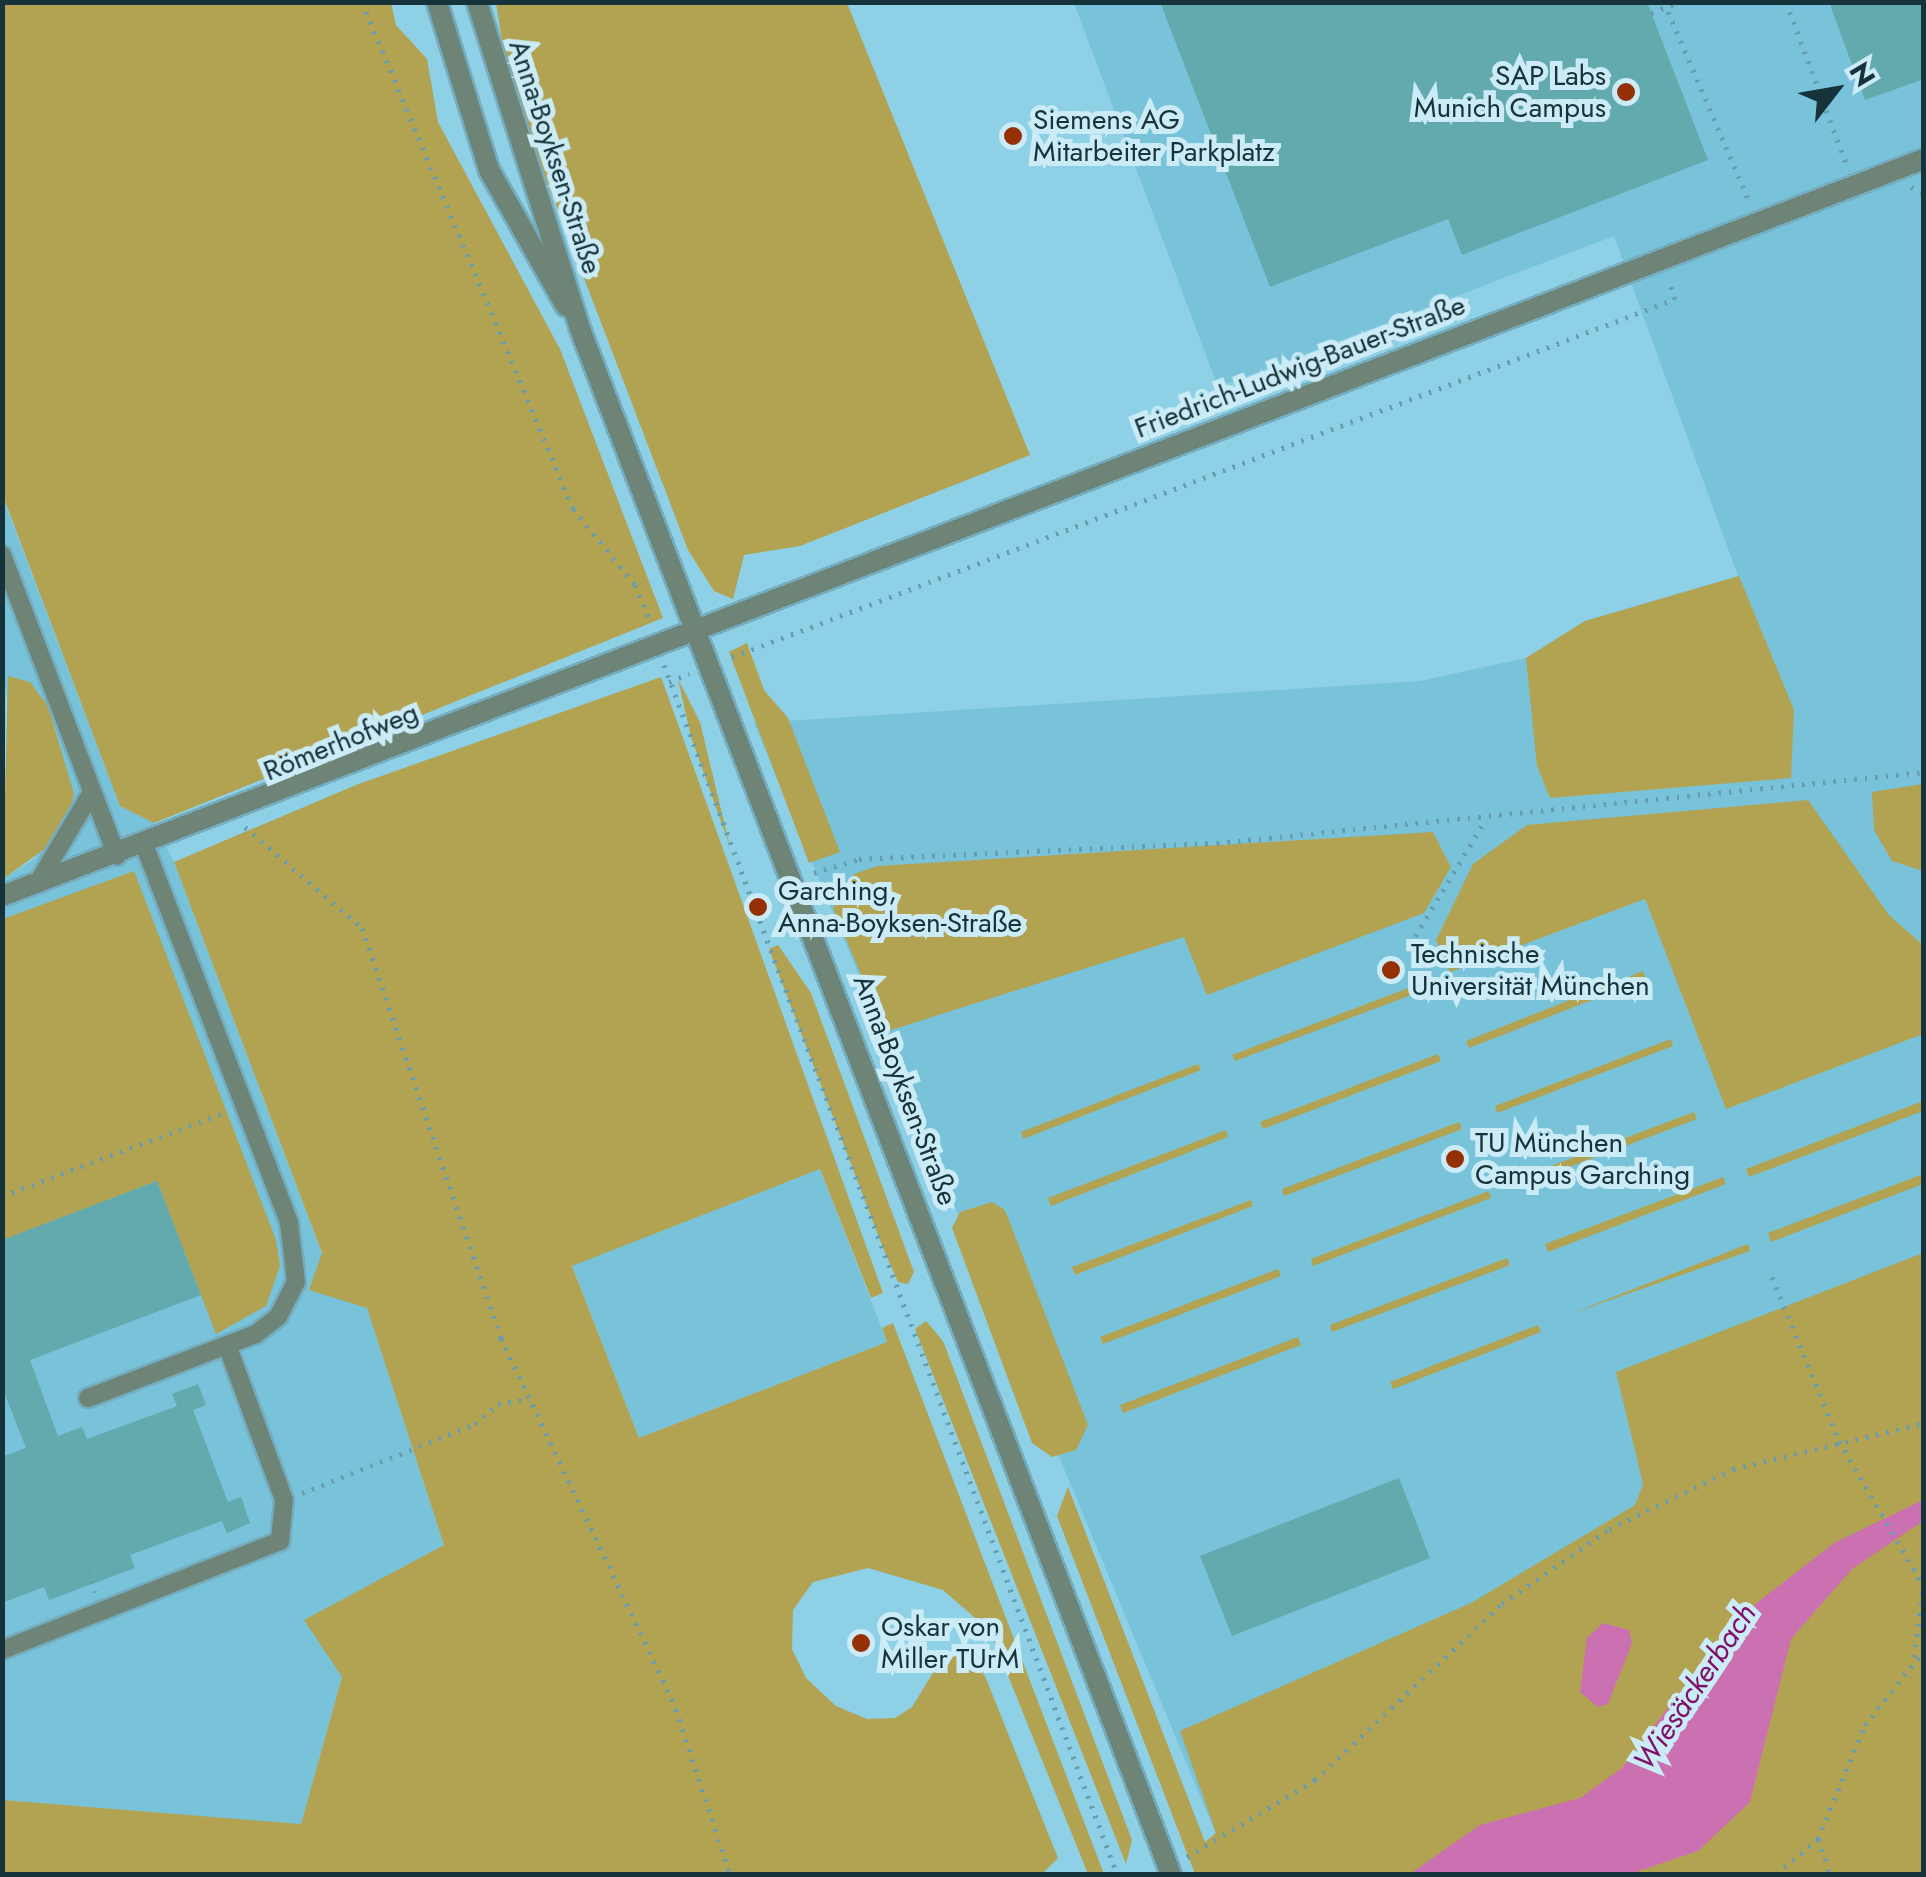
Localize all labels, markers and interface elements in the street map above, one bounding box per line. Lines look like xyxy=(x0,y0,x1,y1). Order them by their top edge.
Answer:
street label: Anna-Boyksen-Straße xyxy=(501,36,609,278)
north arrow xyxy=(1786,40,1886,140)
text: N xyxy=(1839,54,1885,94)
place label: SAP Labs Munich Campus xyxy=(1414,59,1606,125)
marker: SAP Labs Munich Campus xyxy=(1615,81,1637,103)
place label: Siemens AG Mitarbeiter Parkplatz xyxy=(1033,103,1275,169)
marker: Siemens AG Mitarbeiter Parkplatz xyxy=(1002,125,1024,147)
street label: Friedrich-Ludwig-Bauer-Straße xyxy=(1130,288,1470,446)
street label: Römerhofweg xyxy=(259,696,423,788)
place label: Garching, Anna-Boyksen-Straße xyxy=(778,874,1022,940)
marker: Garching, Anna-Boyksen-Straße xyxy=(747,896,769,918)
place label: Technische Universität München xyxy=(1411,937,1650,1003)
marker: Technische Universität München xyxy=(1380,959,1402,981)
street label: Anna-Boyksen-Straße xyxy=(846,970,964,1210)
place label: TU München Campus Garching xyxy=(1475,1126,1690,1192)
marker: TU München Campus Garching xyxy=(1444,1148,1466,1170)
water label: Wiesäckerbach xyxy=(1626,1597,1764,1777)
place label: Oskar von Miller TUrM xyxy=(881,1610,1019,1676)
marker: Oskar von Miller TUrM xyxy=(850,1632,872,1654)

